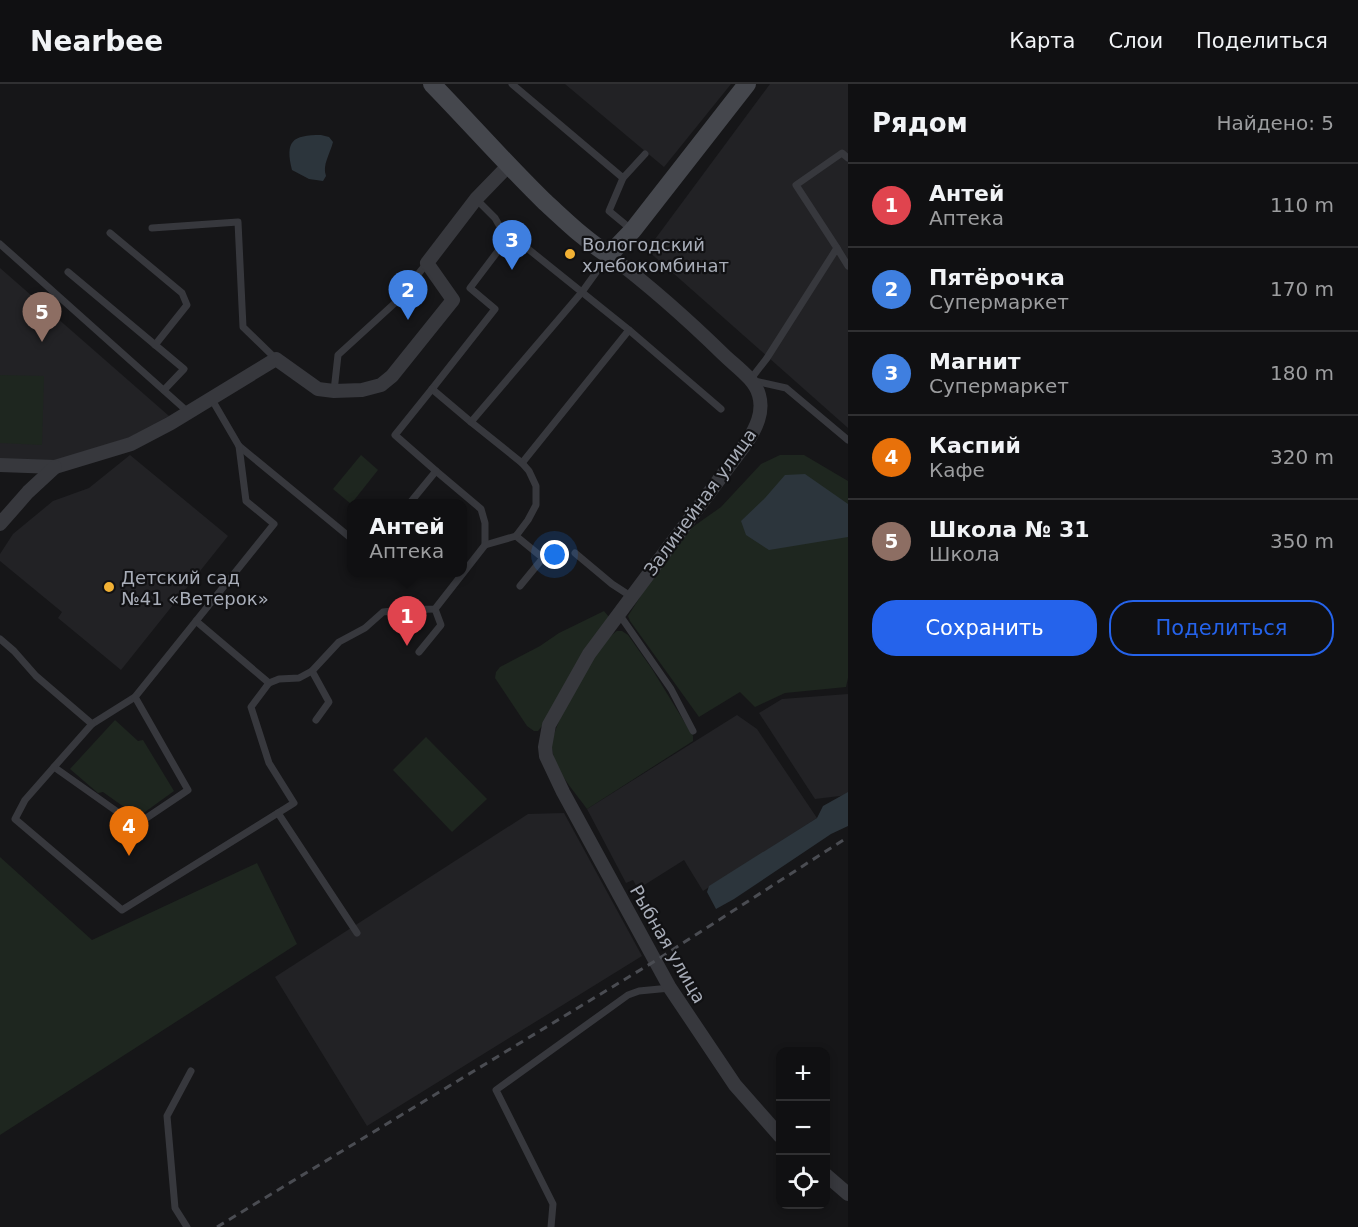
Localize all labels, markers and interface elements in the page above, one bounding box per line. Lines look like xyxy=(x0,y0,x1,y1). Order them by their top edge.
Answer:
text: Nearbee xyxy=(30,25,163,58)
text: Карта xyxy=(1009,29,1075,53)
text: Слои xyxy=(1108,29,1163,53)
text: Поделиться xyxy=(1196,29,1328,53)
text: Рядом xyxy=(872,108,968,138)
text: Найдено: 5 xyxy=(1216,111,1334,135)
text: Антей xyxy=(929,181,1004,206)
text: 1 xyxy=(885,193,898,217)
text: 110 m xyxy=(1270,193,1334,217)
text: Аптека xyxy=(929,206,1004,230)
pin: 3 xyxy=(492,220,532,270)
place label: Вологодский хлебокомбинат xyxy=(582,234,729,276)
marker: Вологодский хлебокомбинат xyxy=(563,247,577,261)
text: Пятёрочка xyxy=(929,265,1065,290)
pin: 2 xyxy=(388,270,428,320)
text: 2 xyxy=(885,277,898,301)
text: 170 m xyxy=(1270,277,1334,301)
text: Супермаркет xyxy=(929,290,1069,314)
pin: 5 xyxy=(22,292,62,342)
text: Магнит xyxy=(929,349,1021,374)
text: 3 xyxy=(885,361,898,385)
text: 180 m xyxy=(1270,361,1334,385)
text: Супермаркет xyxy=(929,374,1069,398)
street label: Залинейная улица xyxy=(640,424,760,580)
text: Каспий xyxy=(929,433,1021,458)
text: 4 xyxy=(885,445,898,469)
text: 320 m xyxy=(1270,445,1334,469)
text: Кафе xyxy=(929,458,985,482)
popup xyxy=(347,499,467,577)
text: Антей xyxy=(369,514,445,539)
text: Школа № 31 xyxy=(929,517,1090,542)
text: 5 xyxy=(885,529,898,553)
text: 350 m xyxy=(1270,529,1334,553)
text: Аптека xyxy=(369,539,444,563)
your location xyxy=(540,540,569,569)
text: Школа xyxy=(929,542,1000,566)
place label: Детский сад №41 «Ветерок» xyxy=(121,567,269,609)
marker: Детский сад №41 «Ветерок» xyxy=(102,580,116,594)
pin: 1 xyxy=(388,596,426,646)
button: Сохранить xyxy=(872,600,1097,656)
button: Поделиться xyxy=(1109,600,1334,656)
pin: 4 xyxy=(110,806,148,856)
street label: Рыбная улица xyxy=(626,881,710,1007)
map controls xyxy=(776,1047,830,1209)
button: + xyxy=(776,1047,830,1101)
button: − xyxy=(776,1101,830,1155)
button: locate xyxy=(776,1155,830,1209)

